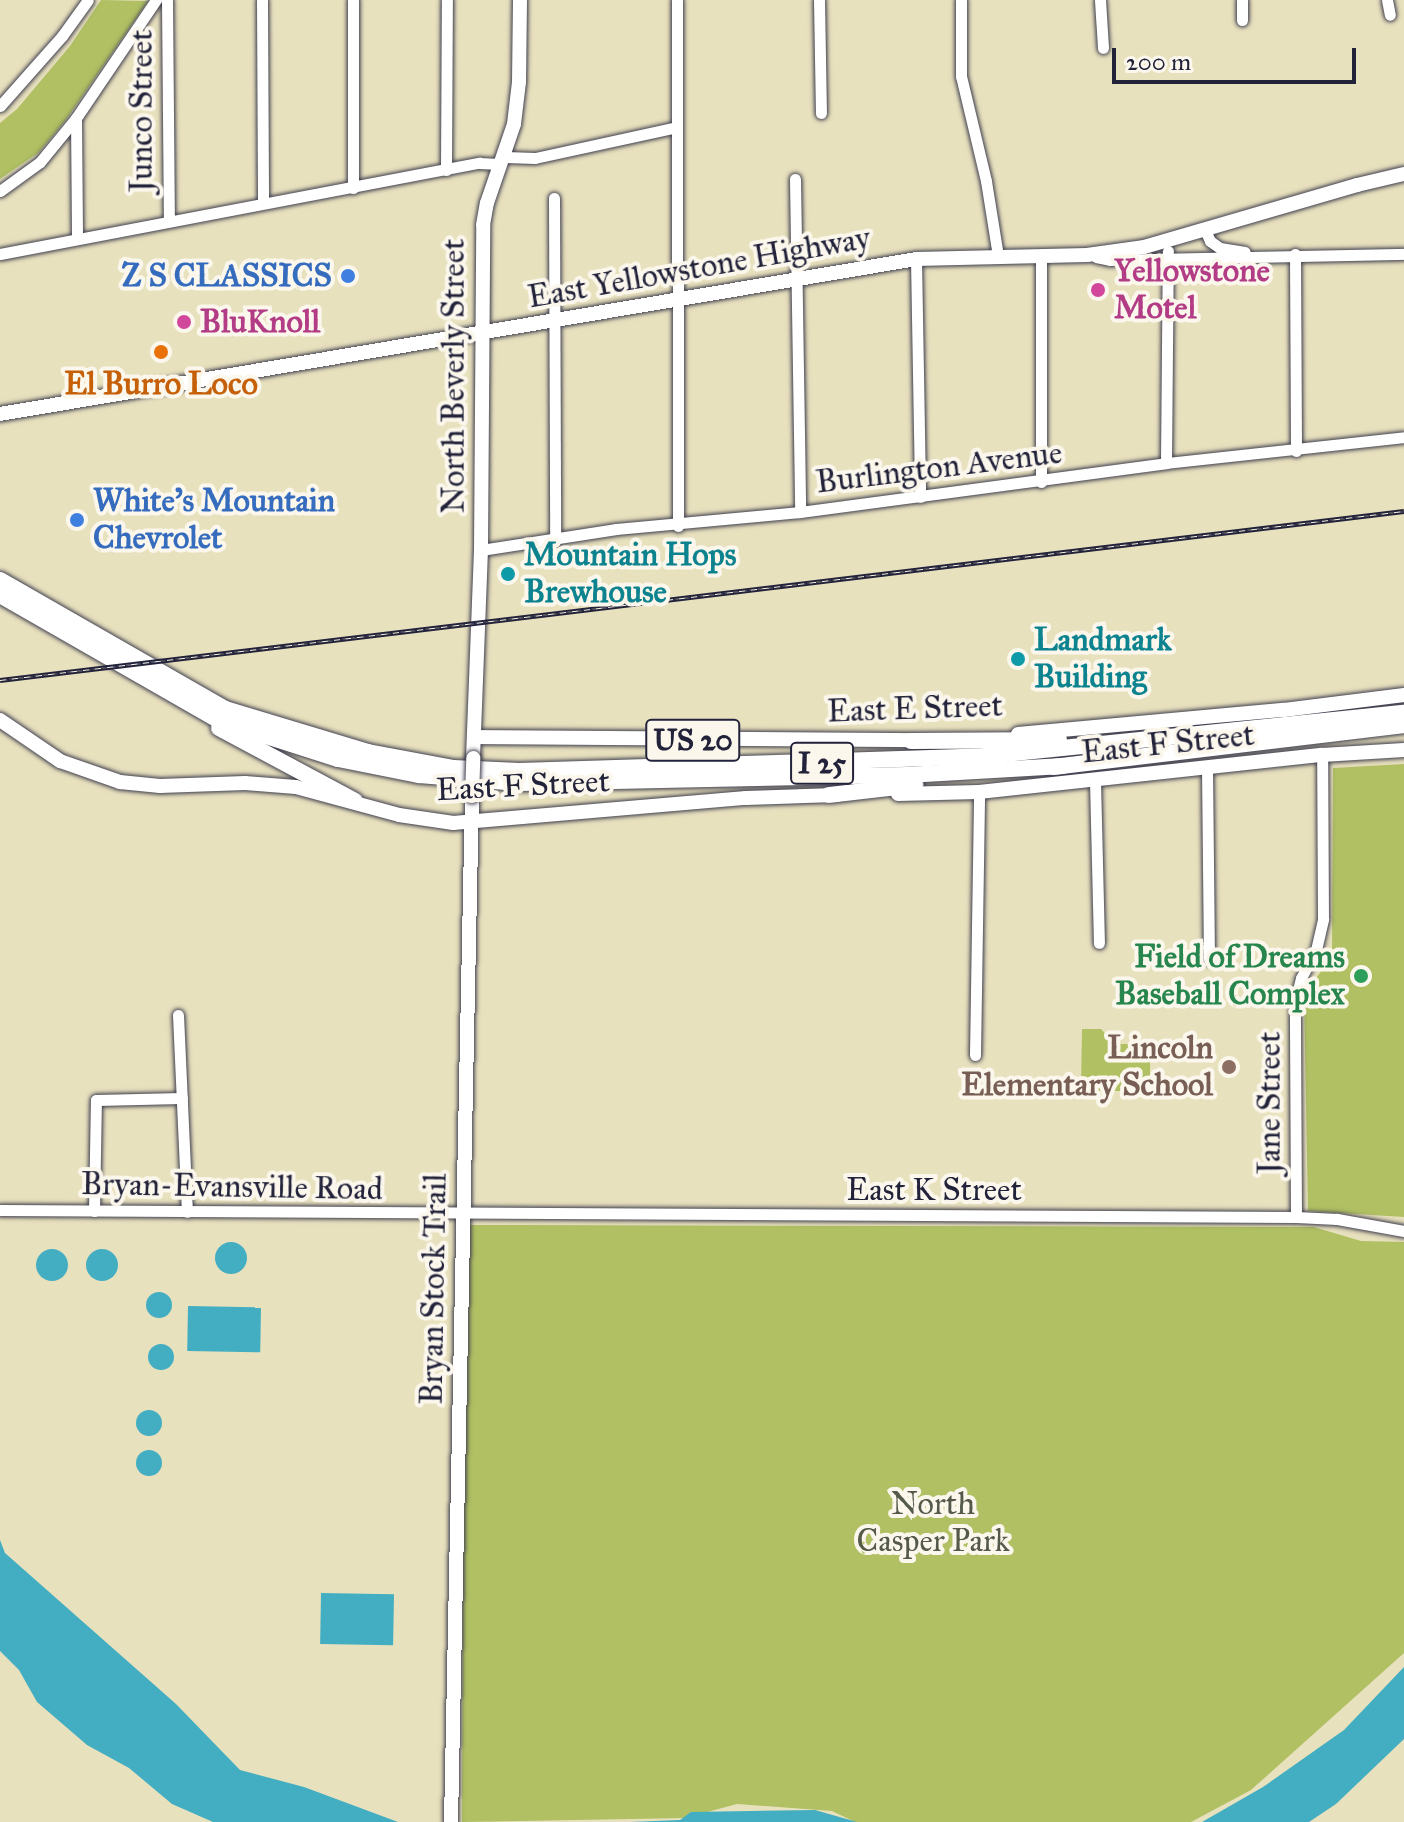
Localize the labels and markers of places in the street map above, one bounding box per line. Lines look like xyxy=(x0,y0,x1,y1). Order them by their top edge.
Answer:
place label: Yellowstone Motel xyxy=(1114,253,1270,328)
place label: Z S CLASSICS xyxy=(122,257,332,295)
marker: Z S CLASSICS xyxy=(339,267,357,285)
marker: Yellowstone Motel xyxy=(1089,281,1107,299)
place label: BluKnoll xyxy=(200,303,320,341)
marker: BluKnoll xyxy=(175,313,193,331)
marker: El Burro Loco xyxy=(152,343,170,361)
place label: El Burro Loco xyxy=(64,365,258,403)
place label: White's Mountain Chevrolet xyxy=(93,483,335,558)
marker: White's Mountain Chevrolet xyxy=(68,511,86,529)
place label: Mountain Hops Brewhouse xyxy=(524,537,736,612)
marker: Mountain Hops Brewhouse xyxy=(499,565,517,583)
place label: Landmark Building xyxy=(1034,622,1172,697)
marker: Landmark Building xyxy=(1009,650,1027,668)
place label: Field of Dreams Baseball Complex xyxy=(1115,939,1345,1014)
marker: Field of Dreams Baseball Complex xyxy=(1352,967,1370,985)
place label: Lincoln Elementary School xyxy=(961,1030,1213,1105)
marker: Lincoln Elementary School xyxy=(1220,1058,1238,1076)

